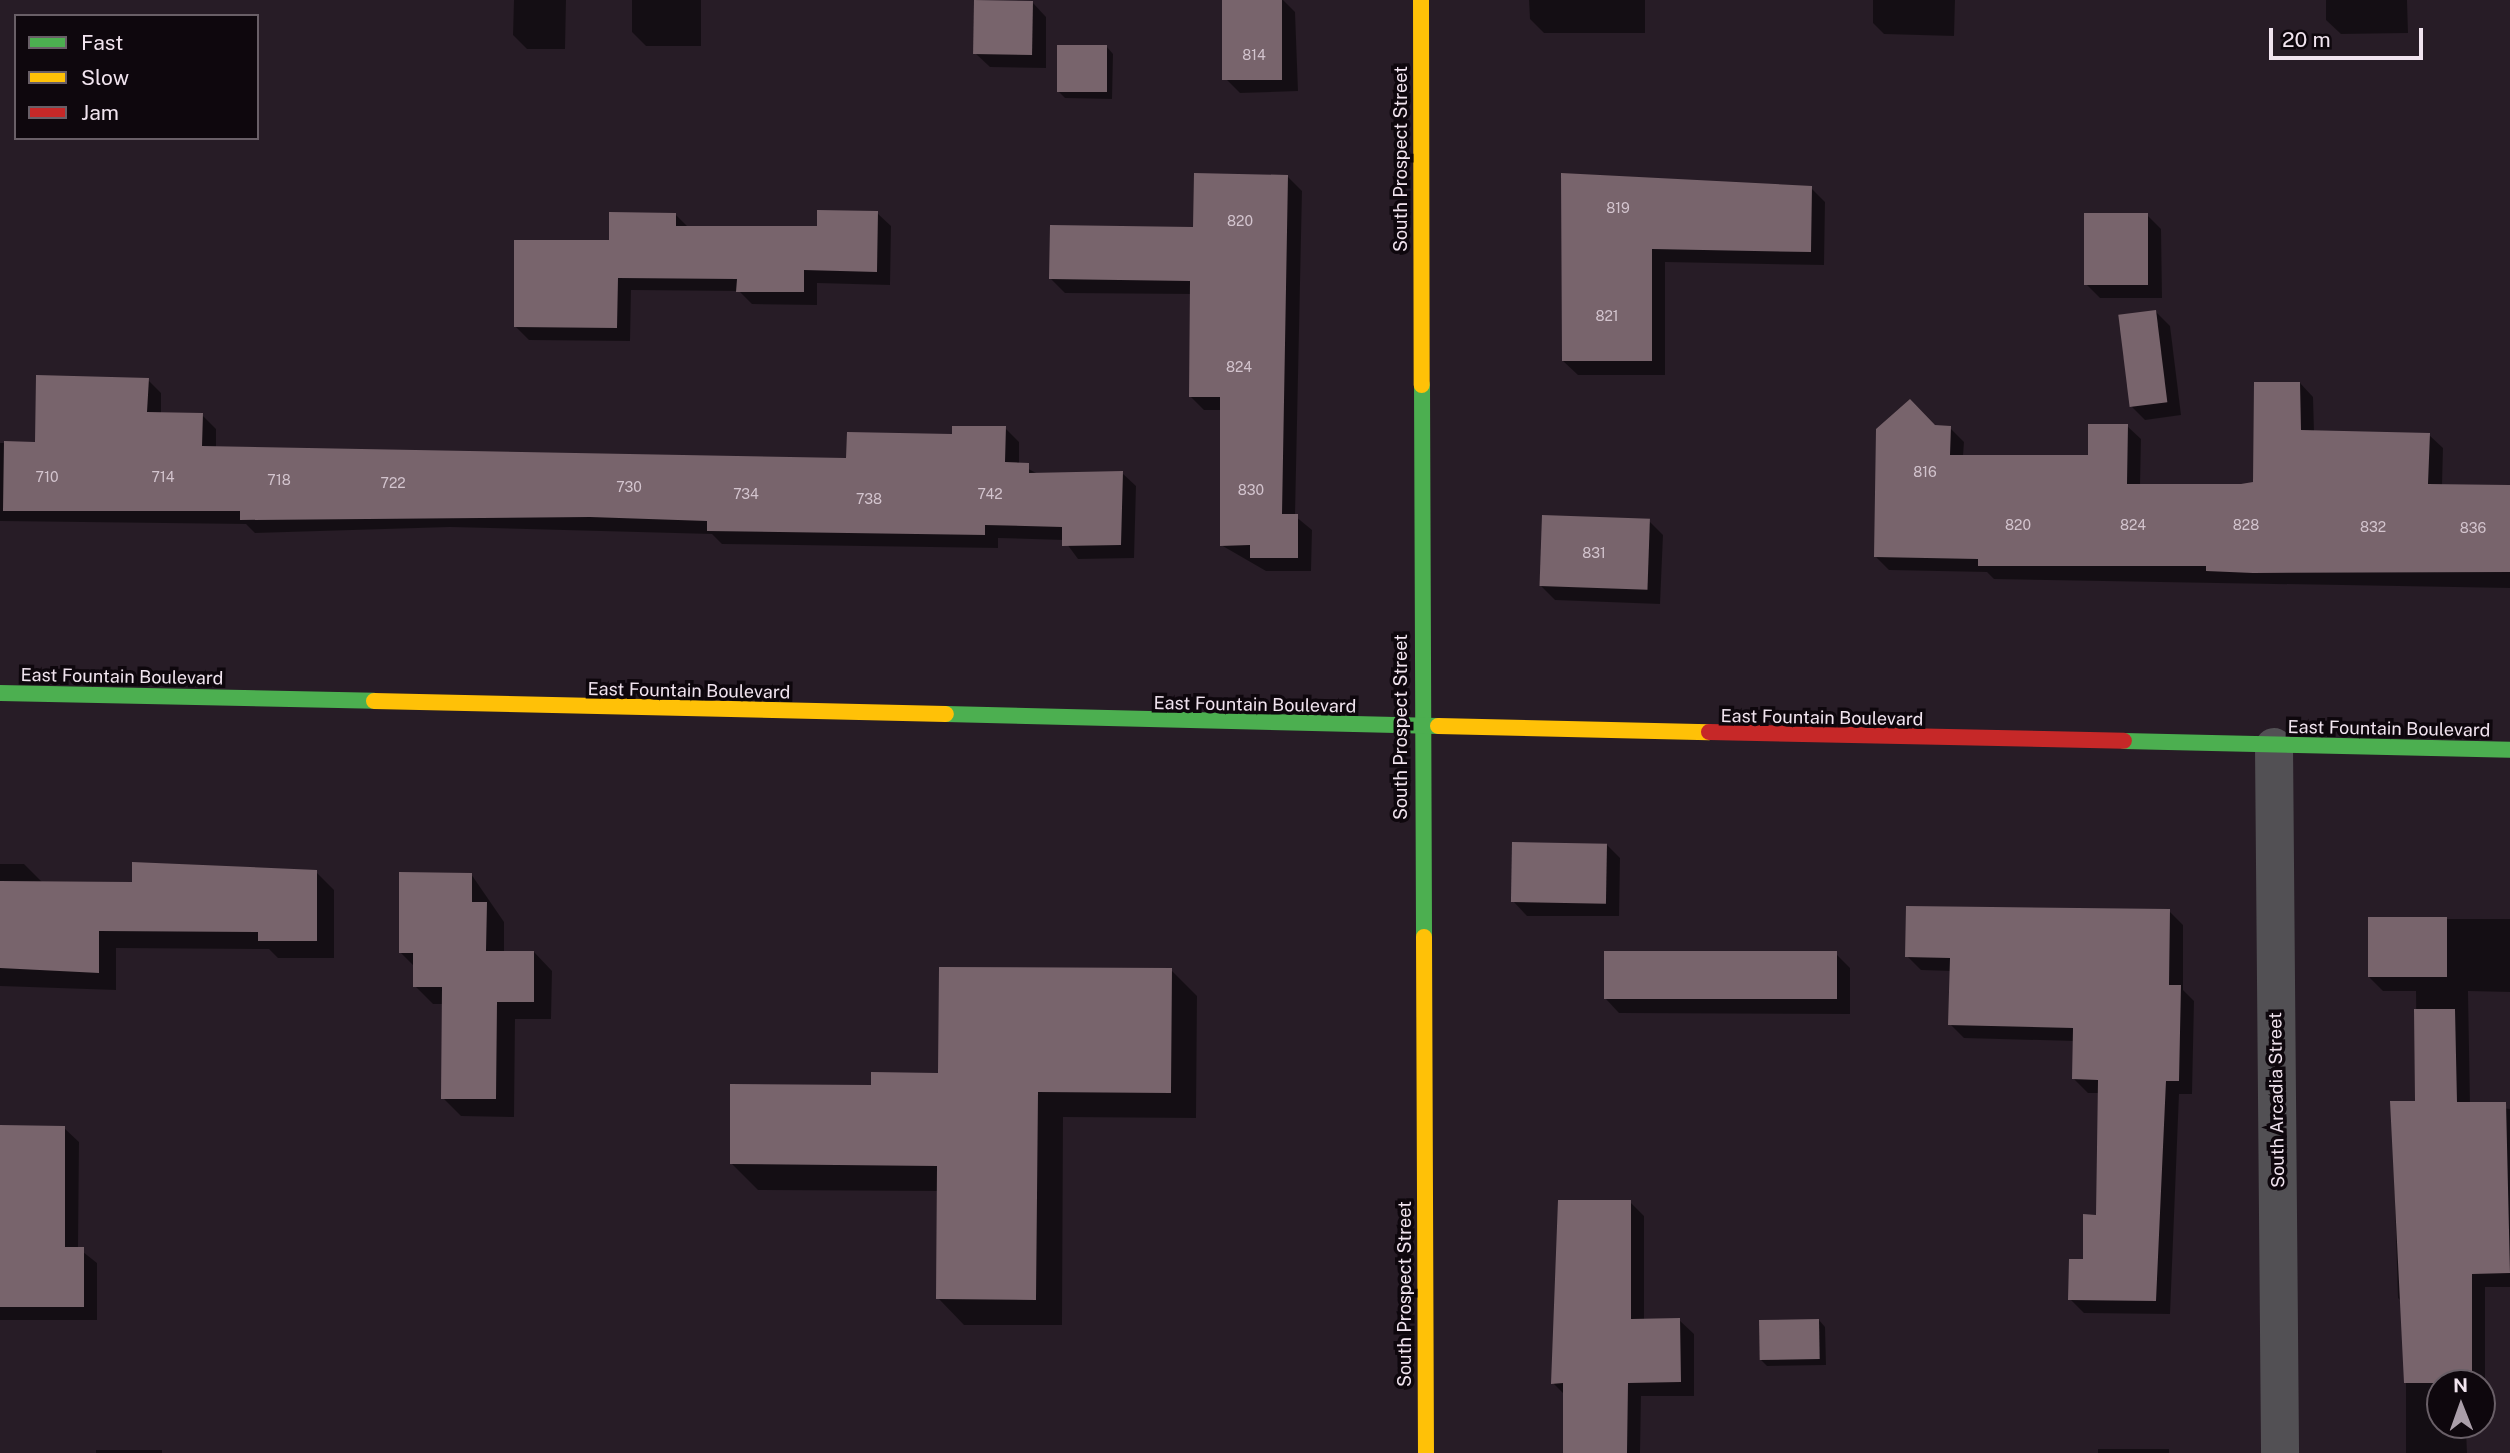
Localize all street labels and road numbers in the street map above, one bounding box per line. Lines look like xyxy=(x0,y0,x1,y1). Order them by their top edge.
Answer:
street label: South Prospect Street xyxy=(1390,66,1412,252)
street label: South Prospect Street xyxy=(1390,634,1412,820)
street label: East Fountain Boulevard xyxy=(20,664,224,690)
street label: East Fountain Boulevard xyxy=(587,678,791,704)
street label: East Fountain Boulevard xyxy=(1153,692,1357,718)
street label: East Fountain Boulevard xyxy=(1720,705,1924,731)
street label: East Fountain Boulevard xyxy=(2287,716,2491,742)
street label: South Arcadia Street xyxy=(2265,1012,2289,1188)
street label: South Prospect Street xyxy=(1394,1201,1416,1387)

